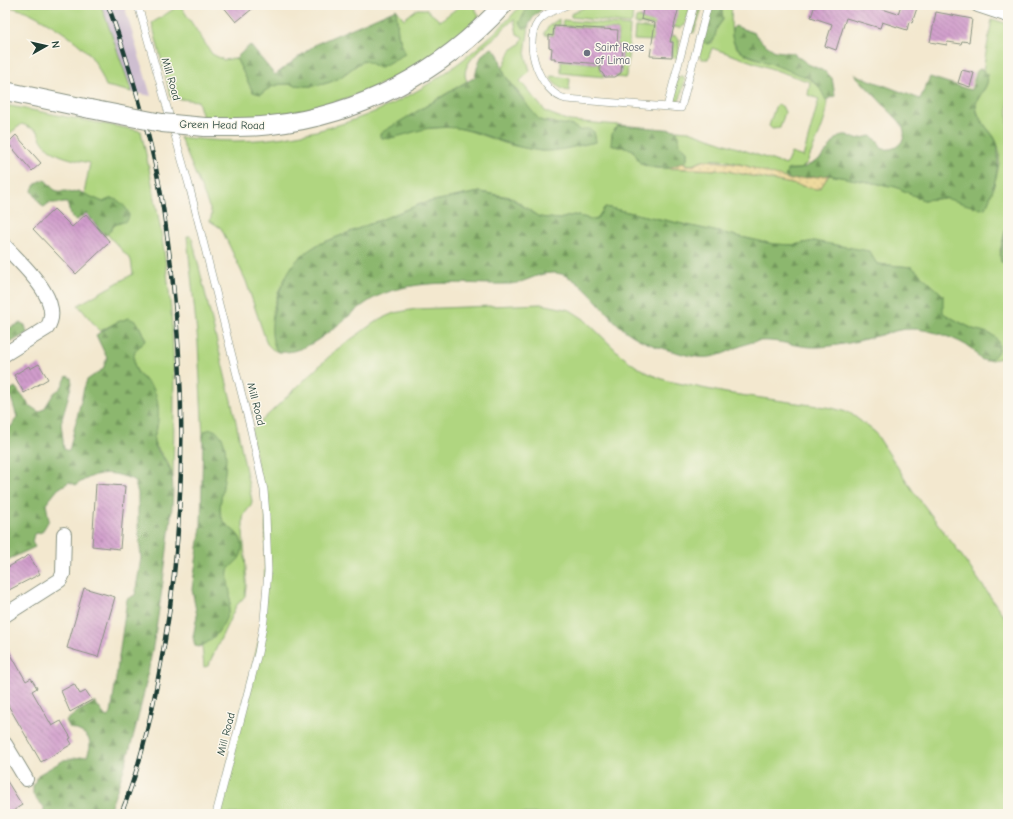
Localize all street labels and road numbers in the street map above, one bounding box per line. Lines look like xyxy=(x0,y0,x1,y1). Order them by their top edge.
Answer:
street label: Mill Road xyxy=(159,56,183,102)
street label: Green Head Road xyxy=(179,118,265,132)
street label: Mill Road xyxy=(244,381,268,427)
street label: Mill Road xyxy=(214,711,238,757)

